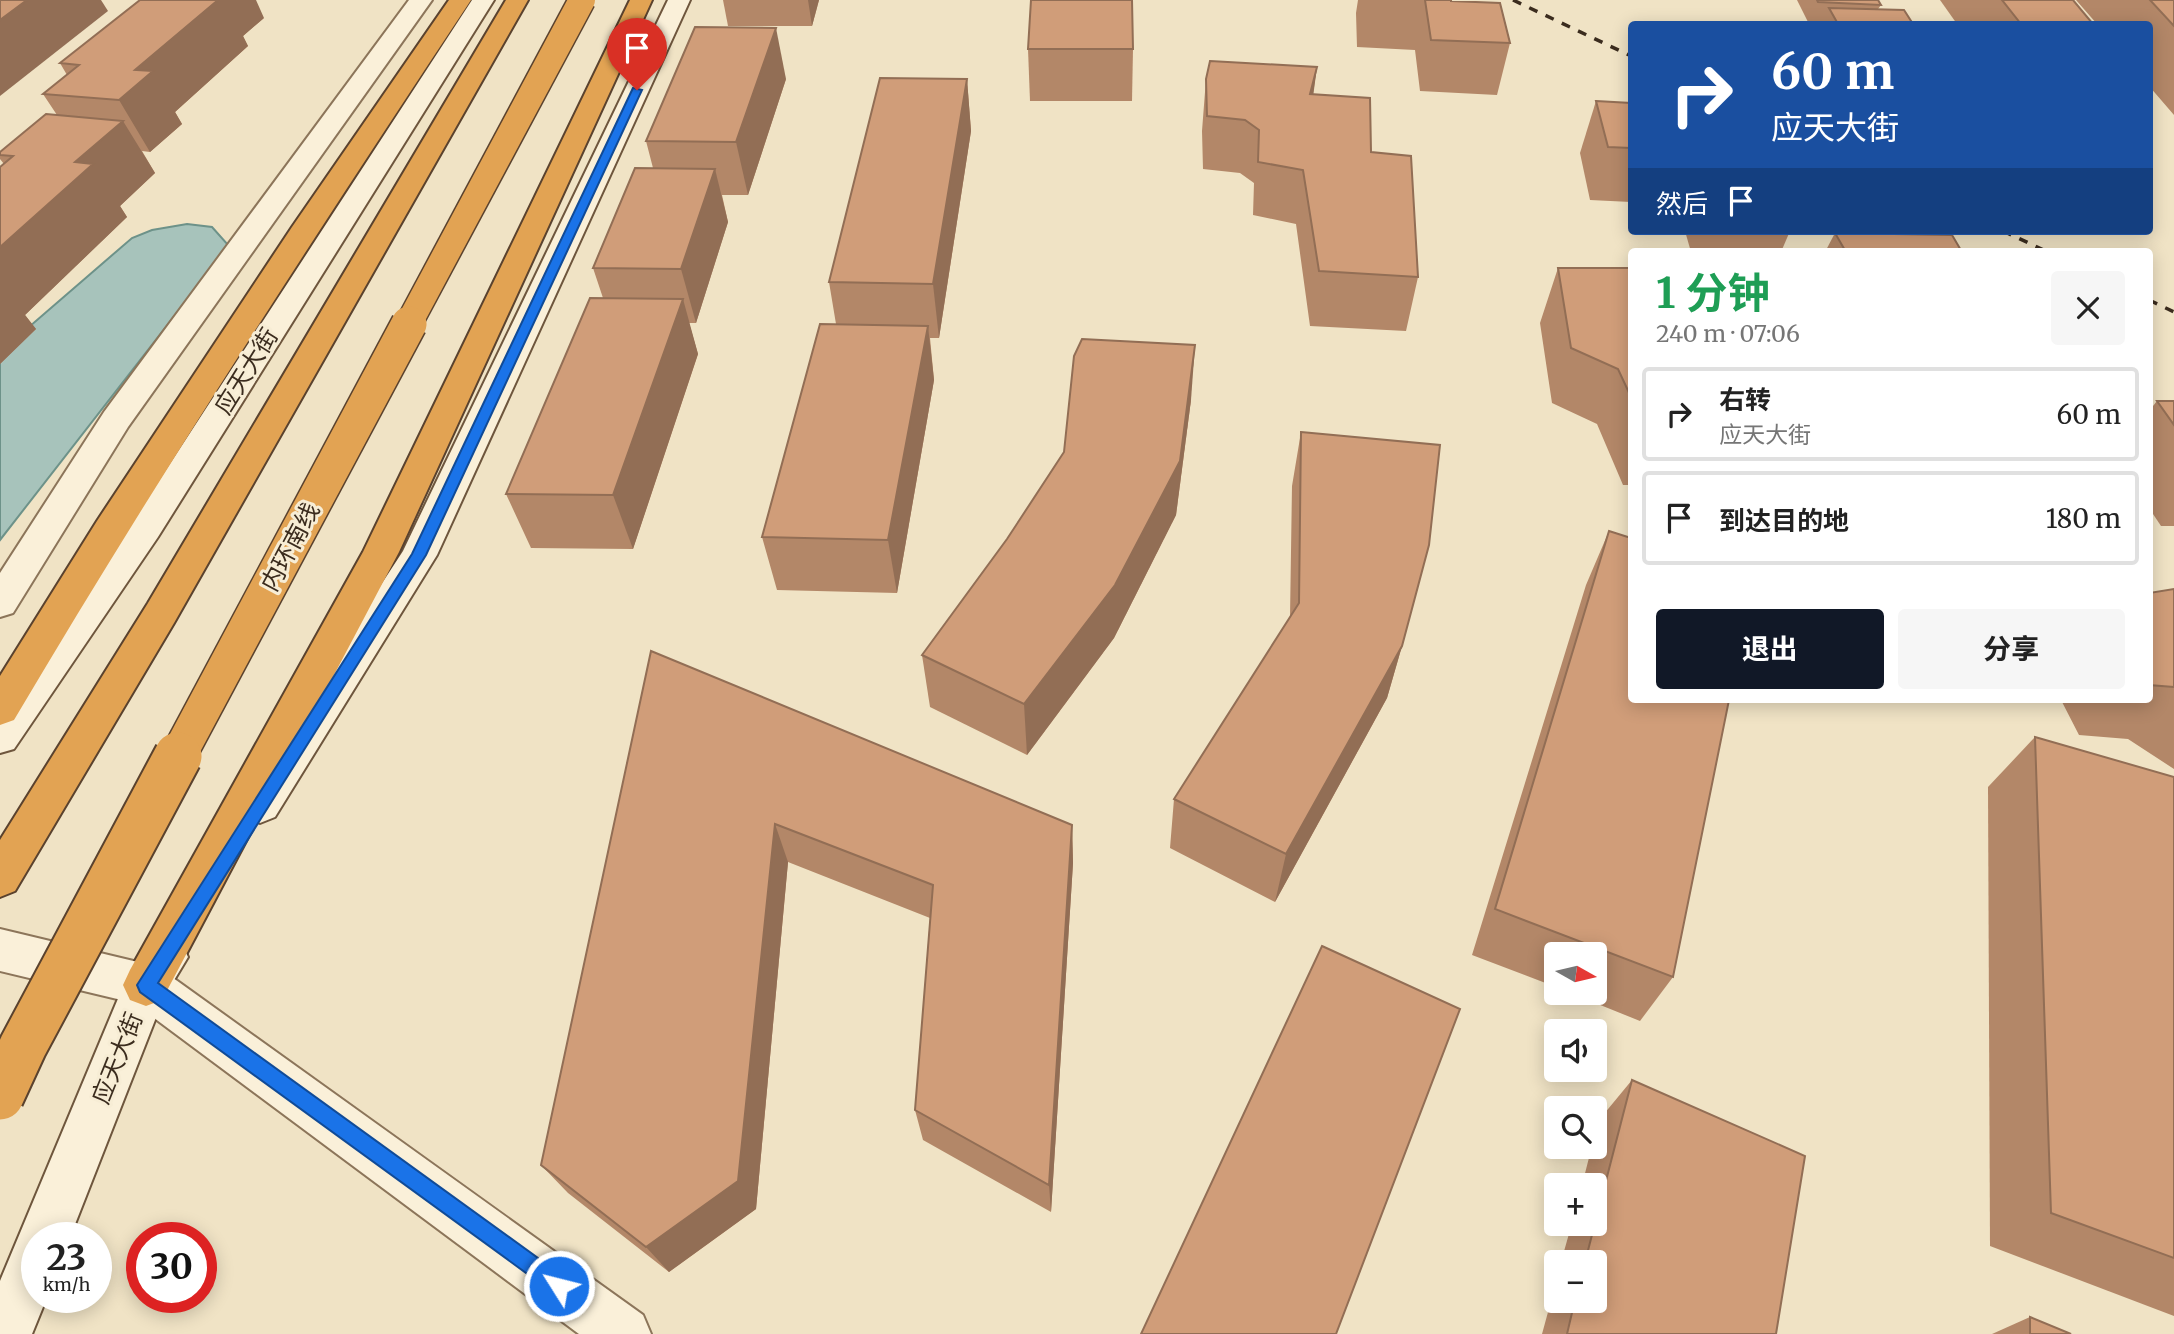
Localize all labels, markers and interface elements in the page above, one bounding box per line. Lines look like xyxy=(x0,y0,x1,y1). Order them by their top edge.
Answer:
pin xyxy=(607,18,667,90)
icon: arrive xyxy=(618,29,656,67)
text: 60 m xyxy=(1771,41,1894,102)
icon: right xyxy=(1656,49,1747,140)
text: 应天大街 xyxy=(1771,108,1899,148)
icon: arrive xyxy=(1722,182,1760,220)
text: 然后 xyxy=(1656,187,1708,220)
text: 1 分钟 xyxy=(1656,267,1769,319)
button: close xyxy=(2051,271,2125,345)
text: 240 m · 07:06 xyxy=(1656,319,1800,348)
street label: 应天大街 xyxy=(207,322,285,420)
text: 右转 xyxy=(1719,383,1771,416)
icon: right xyxy=(1660,395,1698,433)
text: 60 m xyxy=(2057,398,2121,431)
text: 应天大街 xyxy=(1719,420,1811,449)
street label: 内环南线 xyxy=(254,497,326,597)
icon: arrive xyxy=(1660,499,1698,537)
text: 180 m xyxy=(2046,502,2121,535)
text: 到达目的地 xyxy=(1719,504,1849,537)
button: 退出 xyxy=(1656,609,1884,689)
button: 分享 xyxy=(1898,609,2125,689)
north arrow xyxy=(1544,942,1606,1004)
map controls xyxy=(1544,942,1607,1313)
street label: 应天大街 xyxy=(85,1008,149,1108)
button: sound xyxy=(1544,1019,1607,1082)
button: search xyxy=(1544,1096,1607,1159)
button: + xyxy=(1544,1173,1607,1236)
speed limit sign: 30 xyxy=(126,1222,217,1313)
text: 23 xyxy=(47,1236,86,1280)
position arrow xyxy=(522,1249,596,1323)
button: − xyxy=(1544,1250,1607,1313)
text: km/h xyxy=(43,1273,90,1296)

